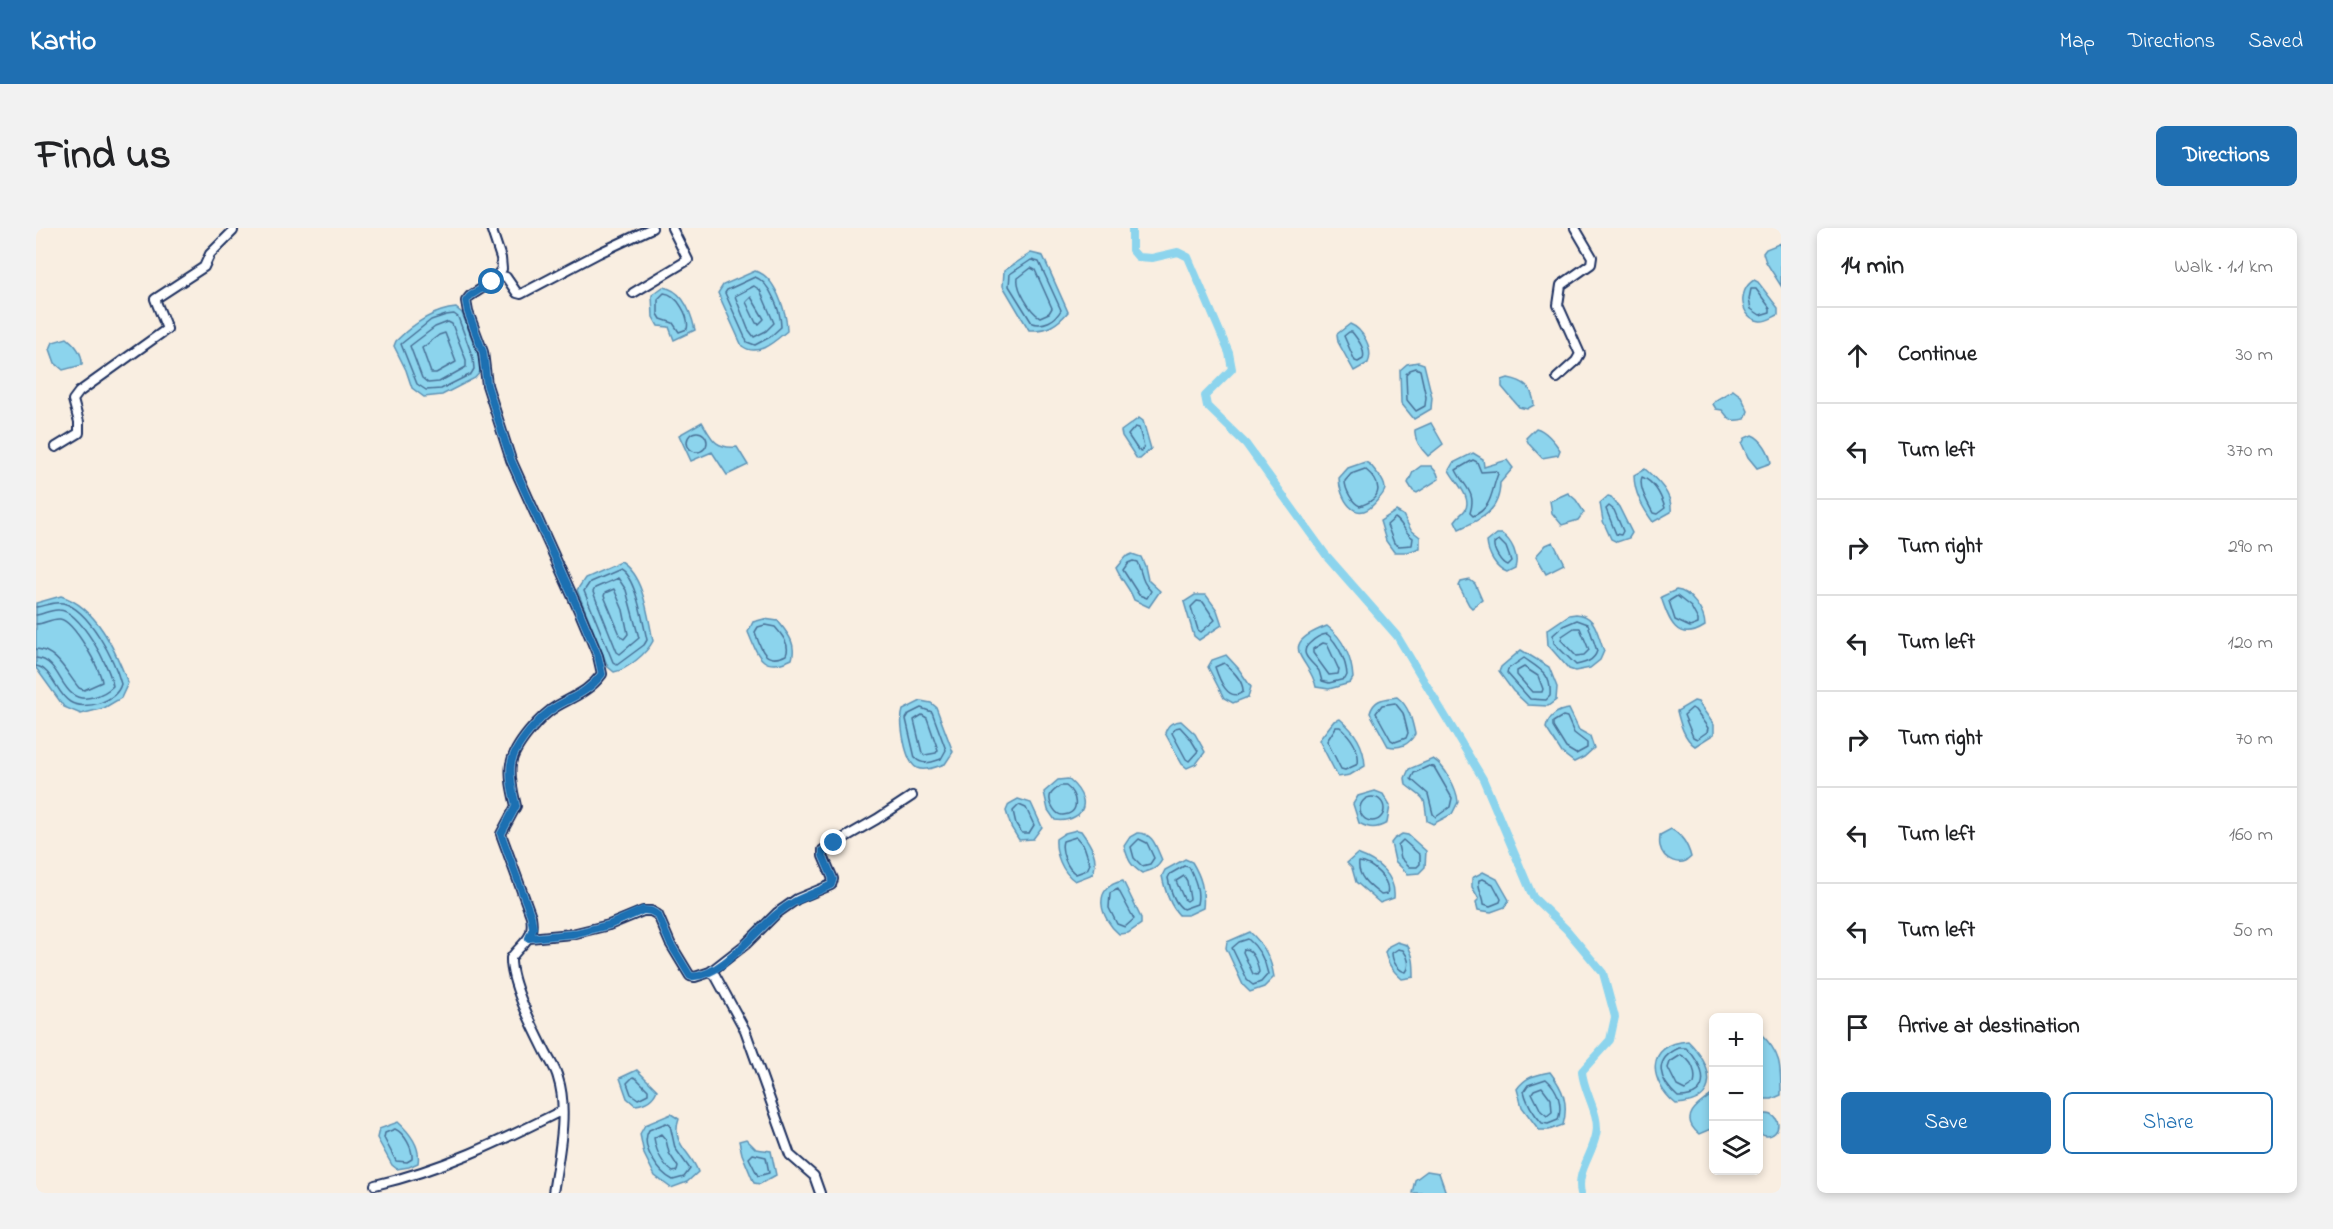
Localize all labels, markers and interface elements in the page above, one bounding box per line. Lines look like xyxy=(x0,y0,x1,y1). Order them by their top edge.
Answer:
text: Kartio xyxy=(30,22,96,63)
text: Map xyxy=(2059,27,2095,57)
text: Directions xyxy=(2128,27,2215,57)
text: Saved xyxy=(2248,27,2303,57)
text: Find us xyxy=(36,126,171,187)
button: Directions xyxy=(2156,126,2297,186)
text: 14 min xyxy=(1841,248,1904,286)
text: Walk · 1.1 km xyxy=(2174,253,2273,282)
route start xyxy=(478,268,504,294)
icon: ahead xyxy=(1841,339,1874,372)
text: Continue xyxy=(1898,339,1977,371)
text: 30 m xyxy=(2236,341,2273,370)
icon: left xyxy=(1841,435,1874,468)
text: Turn left xyxy=(1898,435,1975,467)
text: 370 m xyxy=(2227,437,2273,466)
icon: right xyxy=(1841,531,1874,564)
text: Turn right xyxy=(1898,531,1983,563)
text: 290 m xyxy=(2228,533,2273,562)
icon: left xyxy=(1841,627,1874,660)
text: Turn left xyxy=(1898,627,1975,659)
text: 120 m xyxy=(2228,629,2273,658)
icon: right xyxy=(1841,723,1874,756)
text: Turn right xyxy=(1898,723,1983,755)
text: 70 m xyxy=(2236,725,2273,754)
icon: left xyxy=(1841,819,1874,852)
text: Turn left xyxy=(1898,819,1975,851)
text: 160 m xyxy=(2229,821,2273,850)
route end xyxy=(820,829,846,855)
icon: left xyxy=(1841,915,1874,948)
text: Turn left xyxy=(1898,915,1975,947)
text: 50 m xyxy=(2232,917,2273,946)
icon: arrive xyxy=(1841,1011,1874,1044)
text: Arrive at destination xyxy=(1898,1011,2080,1043)
map controls xyxy=(1709,1013,1763,1175)
button: + xyxy=(1709,1013,1763,1067)
button: − xyxy=(1709,1067,1763,1121)
button: Save xyxy=(1841,1092,2051,1154)
button: Share xyxy=(2063,1092,2273,1154)
button: layers xyxy=(1709,1121,1763,1175)

